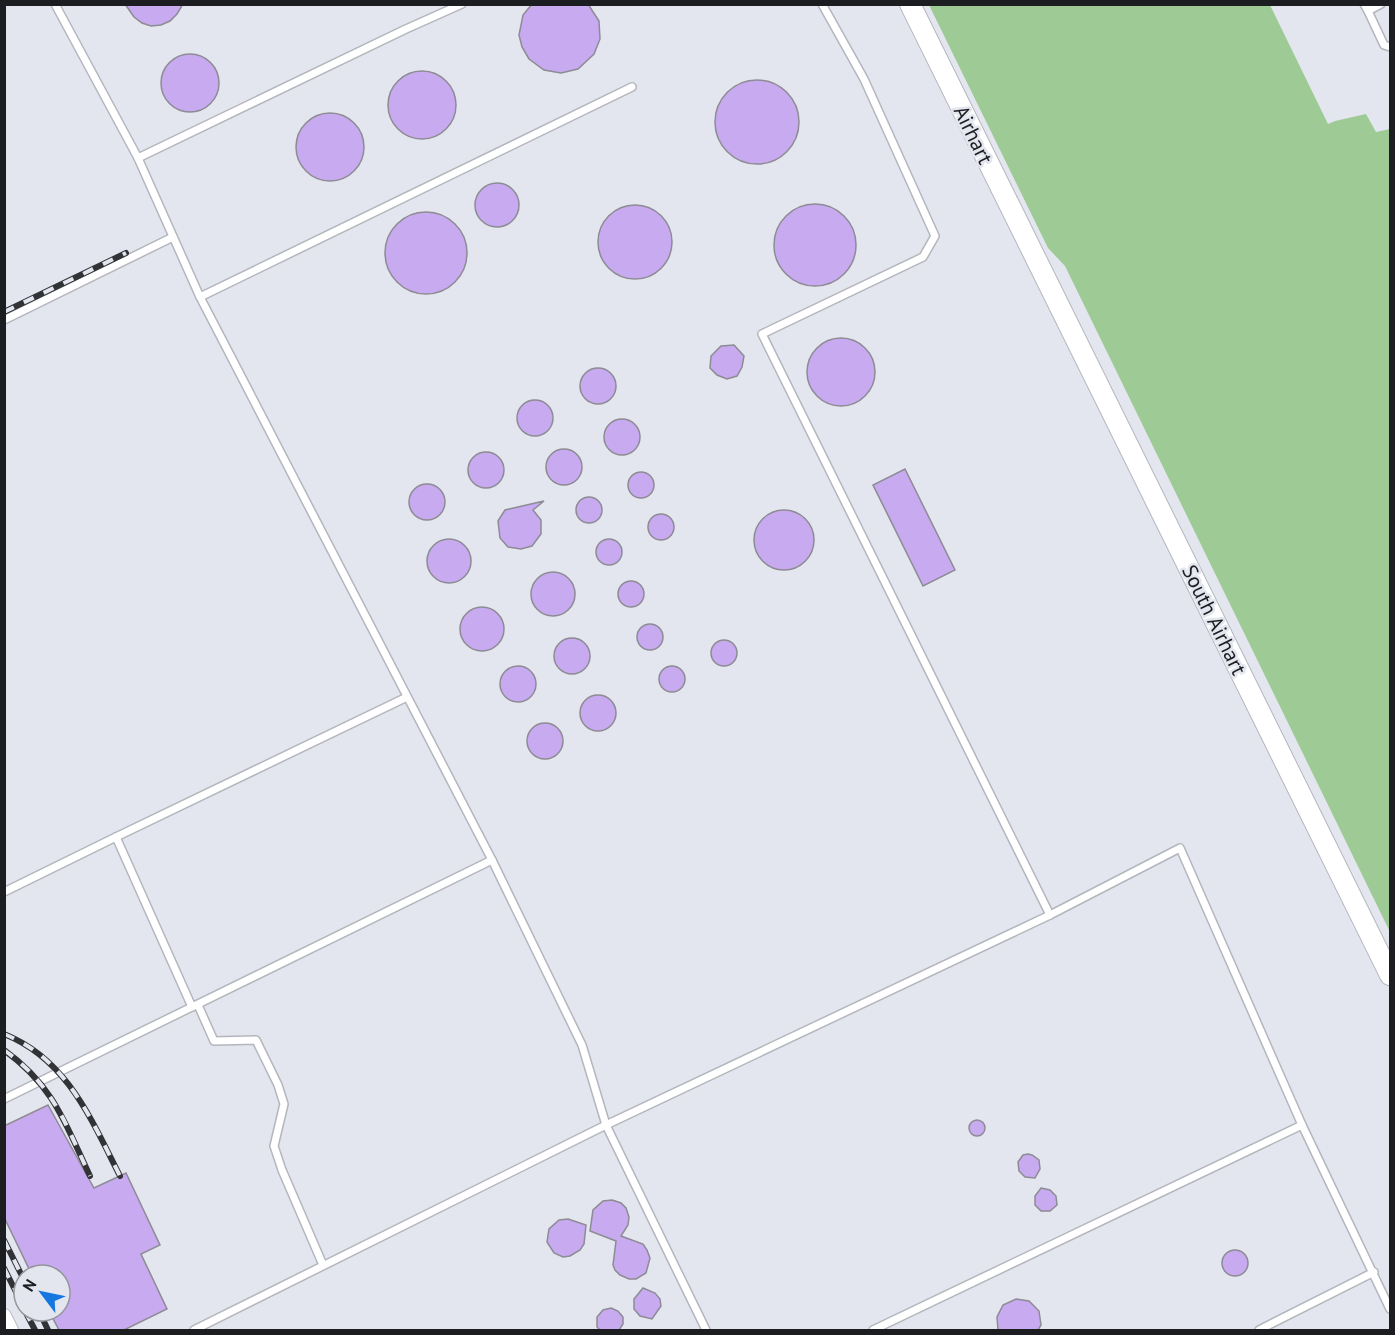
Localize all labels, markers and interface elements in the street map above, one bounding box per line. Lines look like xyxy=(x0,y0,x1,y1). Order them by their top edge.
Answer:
street label: Airhart xyxy=(948,101,999,168)
street label: South Airhart xyxy=(1176,560,1253,679)
north arrow xyxy=(12,1263,72,1323)
text: N xyxy=(18,1275,41,1295)

